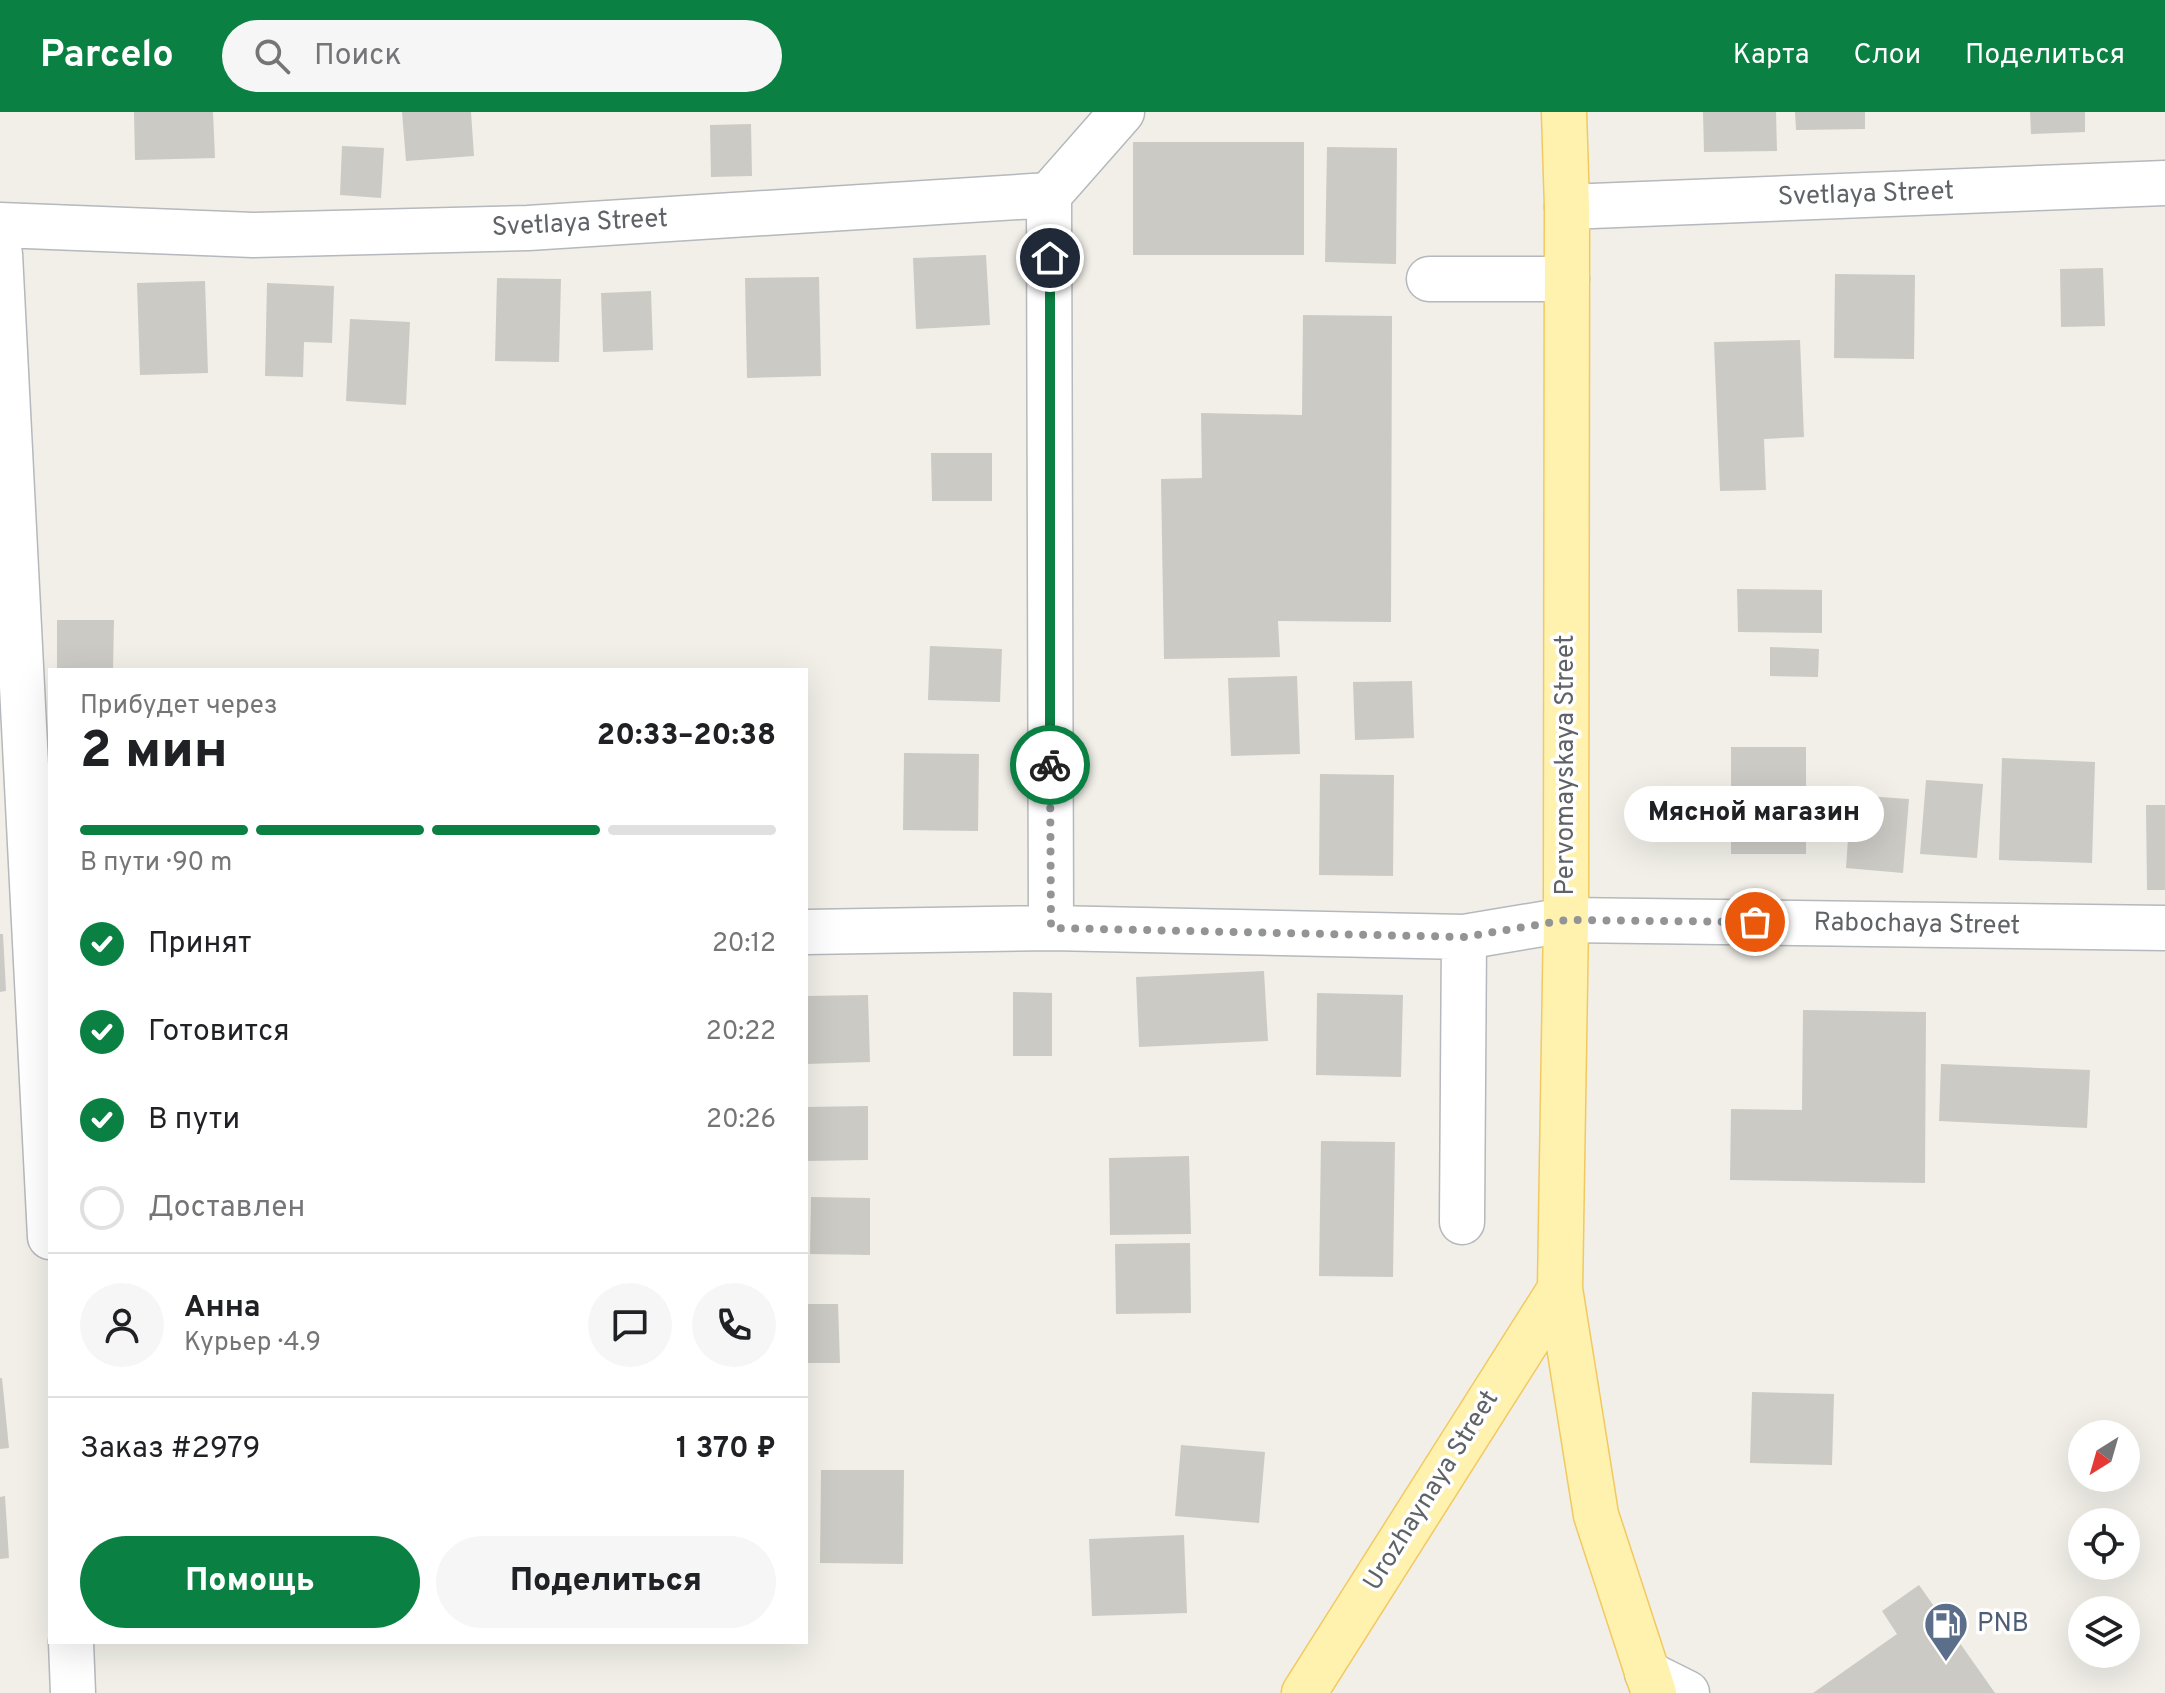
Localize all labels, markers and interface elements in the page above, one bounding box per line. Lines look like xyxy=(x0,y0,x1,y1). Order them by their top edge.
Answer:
search box xyxy=(222,20,782,92)
text: Parcelo xyxy=(40,32,174,81)
icon: search xyxy=(250,34,294,78)
text: Поиск xyxy=(314,38,402,75)
text: Карта xyxy=(1733,38,1809,74)
text: Слои xyxy=(1853,38,1921,74)
text: Поделиться xyxy=(1965,38,2125,74)
street label: Svetlaya Street xyxy=(1777,175,1955,215)
street label: Svetlaya Street xyxy=(491,203,669,245)
pin xyxy=(1016,224,1084,292)
icon: home xyxy=(1028,236,1072,280)
street label: Pervomayskaya Street xyxy=(1550,634,1583,896)
text: Прибудет через xyxy=(80,690,278,723)
text: 20:33–20:38 xyxy=(597,718,776,755)
text: 2 мин xyxy=(80,720,228,786)
courier xyxy=(1010,725,1090,805)
icon: bike xyxy=(1028,743,1072,787)
callout: Мясной магазин xyxy=(1625,786,1885,842)
text: Мясной магазин xyxy=(1648,797,1860,830)
text: В пути · 90 m xyxy=(80,847,232,880)
pin xyxy=(1721,888,1789,956)
icon: bag xyxy=(1733,900,1777,944)
street label: Rabochaya Street xyxy=(1813,907,2021,943)
icon: check xyxy=(80,922,124,966)
text: Принят xyxy=(148,926,252,963)
text: 20:12 xyxy=(712,928,776,961)
icon: check xyxy=(80,1010,124,1054)
text: Готовится xyxy=(148,1014,290,1051)
text: 20:22 xyxy=(706,1016,776,1049)
icon: check xyxy=(80,1098,124,1142)
text: В пути xyxy=(148,1102,240,1139)
text: 20:26 xyxy=(706,1104,776,1137)
text: Доставлен xyxy=(148,1190,305,1227)
button: person xyxy=(80,1283,164,1367)
button: chat xyxy=(588,1283,672,1367)
button: phone xyxy=(692,1283,776,1367)
text: Анна xyxy=(184,1290,261,1327)
text: Курьер · 4.9 xyxy=(184,1327,321,1360)
street label: Urozhaynaya Street xyxy=(1357,1385,1507,1597)
north arrow xyxy=(2068,1420,2140,1492)
map controls xyxy=(2068,1420,2140,1668)
text: Заказ #2979 xyxy=(80,1431,260,1468)
text: 1 370 ₽ xyxy=(676,1431,776,1468)
button: locate xyxy=(2068,1508,2140,1580)
button: Помощь xyxy=(80,1536,420,1628)
button: Поделиться xyxy=(436,1536,776,1628)
button: layers xyxy=(2068,1596,2140,1668)
fuel station icon: PNB xyxy=(1922,1600,1970,1663)
place label: PNB xyxy=(1977,1608,2029,1641)

